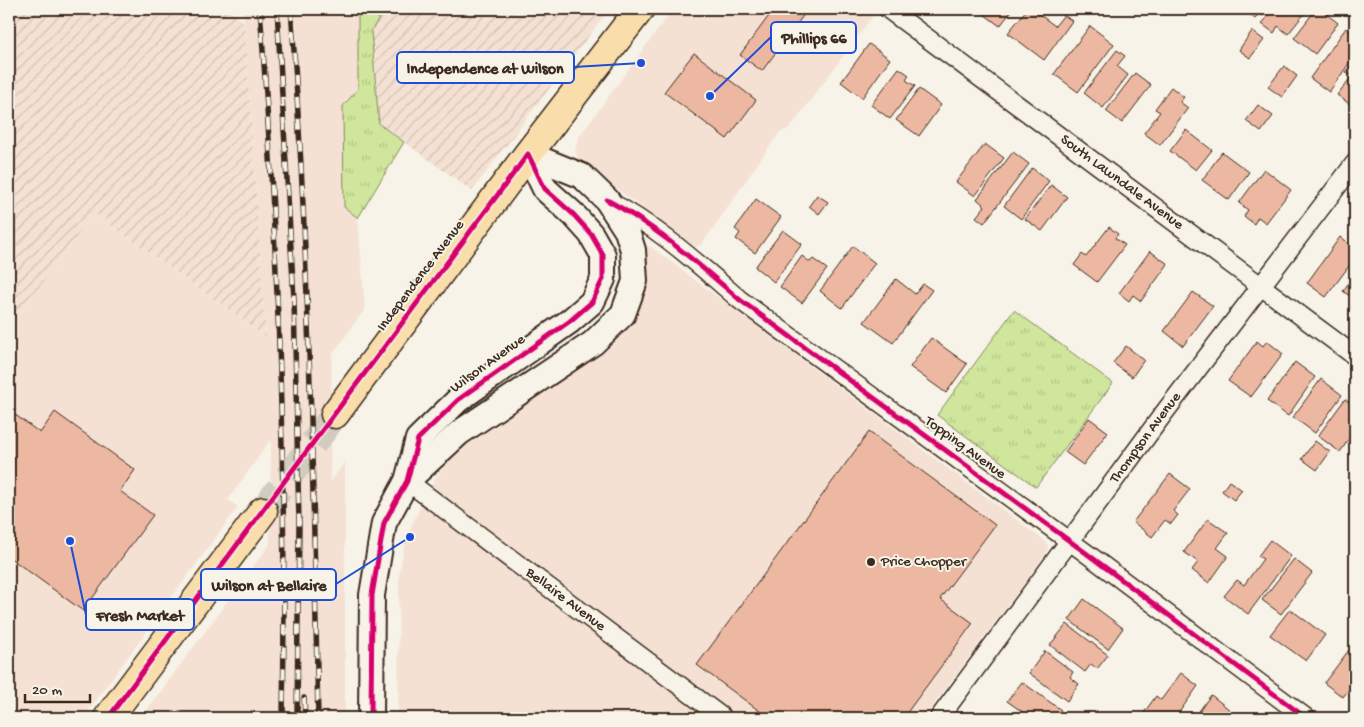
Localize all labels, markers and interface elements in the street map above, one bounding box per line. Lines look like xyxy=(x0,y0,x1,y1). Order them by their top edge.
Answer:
callout: Phillips 66 xyxy=(771,22,856,53)
text: Phillips 66 xyxy=(780,31,847,50)
callout: Independence at Wilson xyxy=(397,52,574,83)
text: Independence at Wilson xyxy=(406,61,564,80)
street label: South Lawndale Avenue xyxy=(1056,131,1187,234)
street label: Independence Avenue xyxy=(373,217,469,335)
street label: Wilson Avenue xyxy=(447,331,529,397)
street label: Thompson Avenue xyxy=(1105,389,1186,488)
street label: Topping Avenue xyxy=(920,412,1009,484)
place label: Price Chopper xyxy=(880,553,968,571)
marker: Price Chopper xyxy=(865,556,877,568)
street label: Bellaire Avenue xyxy=(521,563,609,636)
callout: Wilson at Bellaire xyxy=(201,569,336,600)
text: Wilson at Bellaire xyxy=(210,578,327,597)
callout: Fresh Market xyxy=(86,599,194,630)
text: Fresh Market xyxy=(95,608,185,627)
scale bar xyxy=(25,672,90,704)
text: 20 m xyxy=(32,682,62,700)

